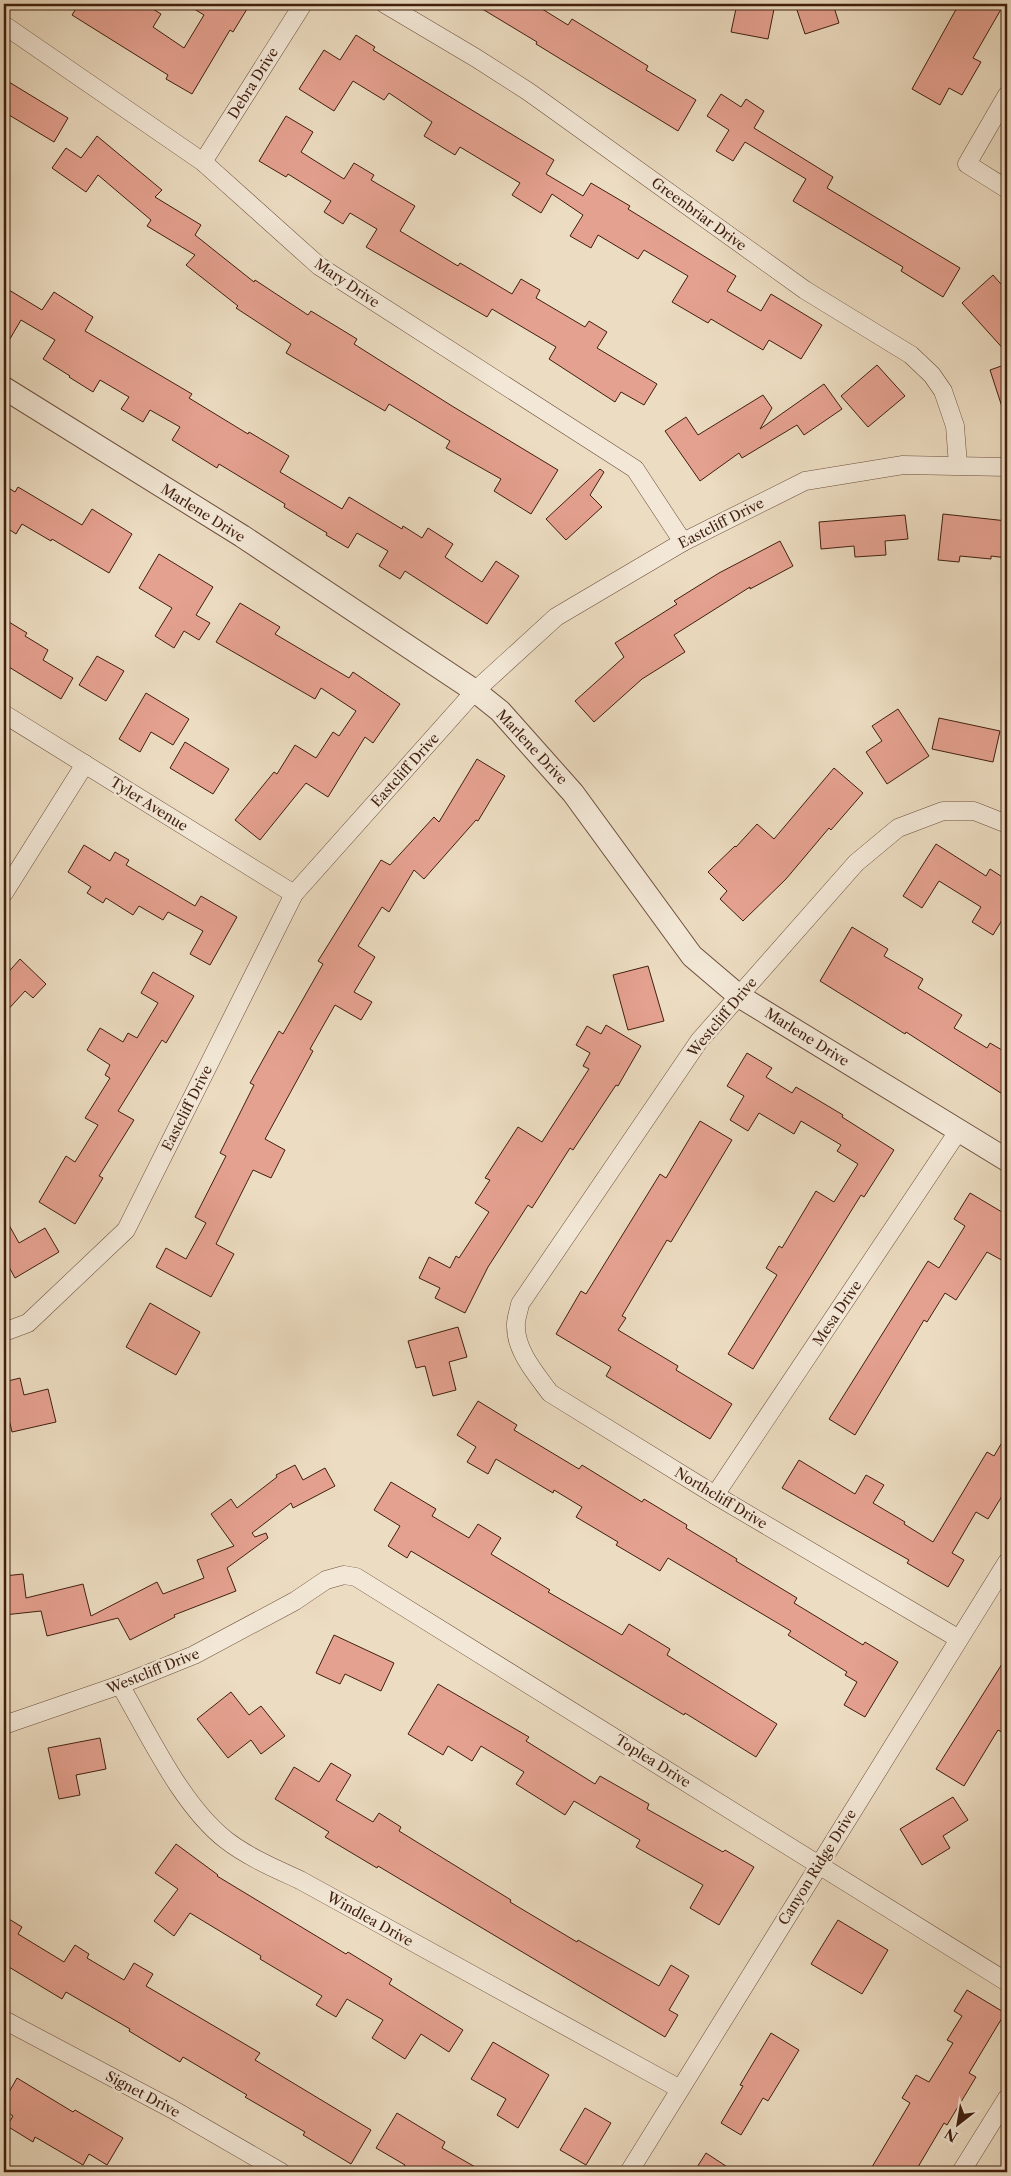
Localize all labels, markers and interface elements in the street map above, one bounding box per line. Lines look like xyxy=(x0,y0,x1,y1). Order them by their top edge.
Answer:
street label: Debra Drive xyxy=(224,44,282,122)
street label: Greenbriar Drive xyxy=(648,173,750,255)
street label: Mary Drive xyxy=(311,255,383,311)
street label: Marlene Drive xyxy=(158,480,249,546)
street label: Eastcliff Drive xyxy=(675,494,767,552)
street label: Marlene Drive xyxy=(493,706,571,788)
street label: Eastcliff Drive xyxy=(367,729,443,811)
street label: Tyler Avenue xyxy=(107,773,191,835)
street label: Westcliff Drive xyxy=(683,973,761,1061)
street label: Marlene Drive xyxy=(762,1004,853,1070)
street label: Eastcliff Drive xyxy=(158,1062,216,1154)
street label: Mesa Drive xyxy=(809,1277,866,1349)
street label: Northcliff Drive xyxy=(671,1463,771,1533)
street label: Westcliff Drive xyxy=(103,1644,202,1698)
street label: Toplea Drive xyxy=(612,1731,694,1791)
street label: Canyon Ridge Drive xyxy=(774,1806,860,1928)
street label: Windlea Drive xyxy=(323,1887,417,1950)
street label: Signet Drive xyxy=(103,2067,183,2121)
north arrow xyxy=(934,2098,984,2148)
text: N xyxy=(941,2124,961,2146)

